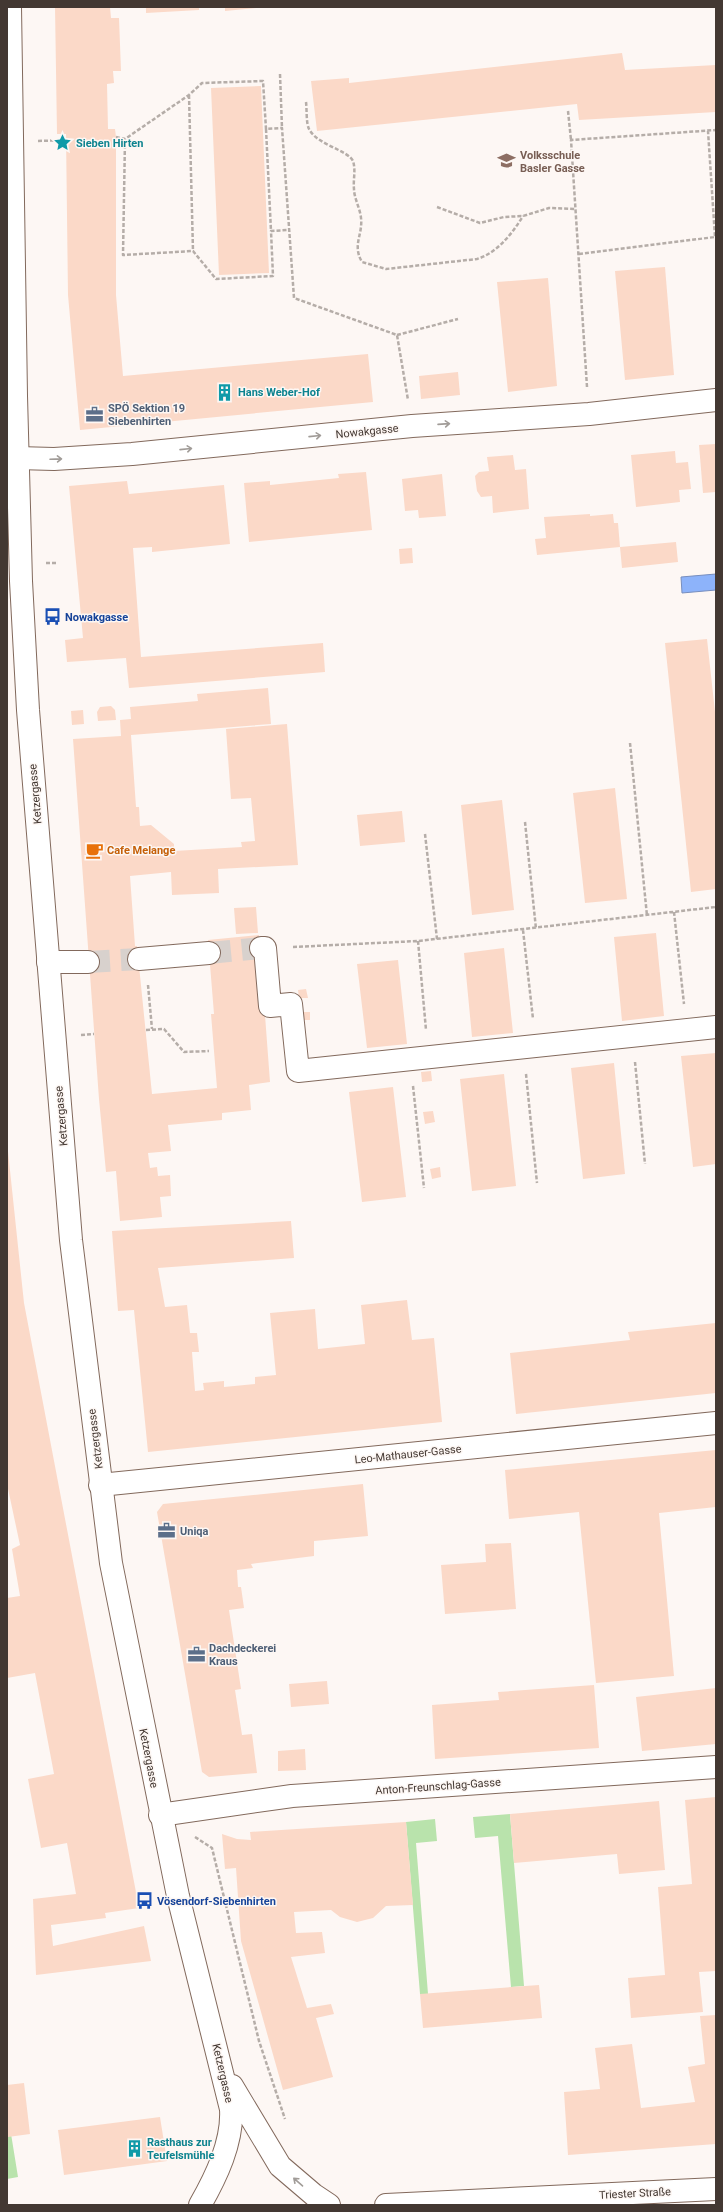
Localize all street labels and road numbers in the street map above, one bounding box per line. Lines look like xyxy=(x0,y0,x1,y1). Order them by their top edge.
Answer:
street label: Nowakgasse xyxy=(335,422,399,441)
street label: Ketzergasse xyxy=(26,763,45,825)
street label: Ketzergasse xyxy=(52,1085,71,1147)
street label: Ketzergasse xyxy=(85,1408,106,1470)
street label: Leo-Mathauser-Gasse xyxy=(354,1442,462,1467)
street label: Ketzergasse xyxy=(136,1727,161,1789)
street label: Anton-Freunschlag-Gasse xyxy=(375,1776,501,1797)
street label: Ketzergasse xyxy=(209,2042,236,2104)
street label: Triester Straße xyxy=(599,2185,671,2202)

